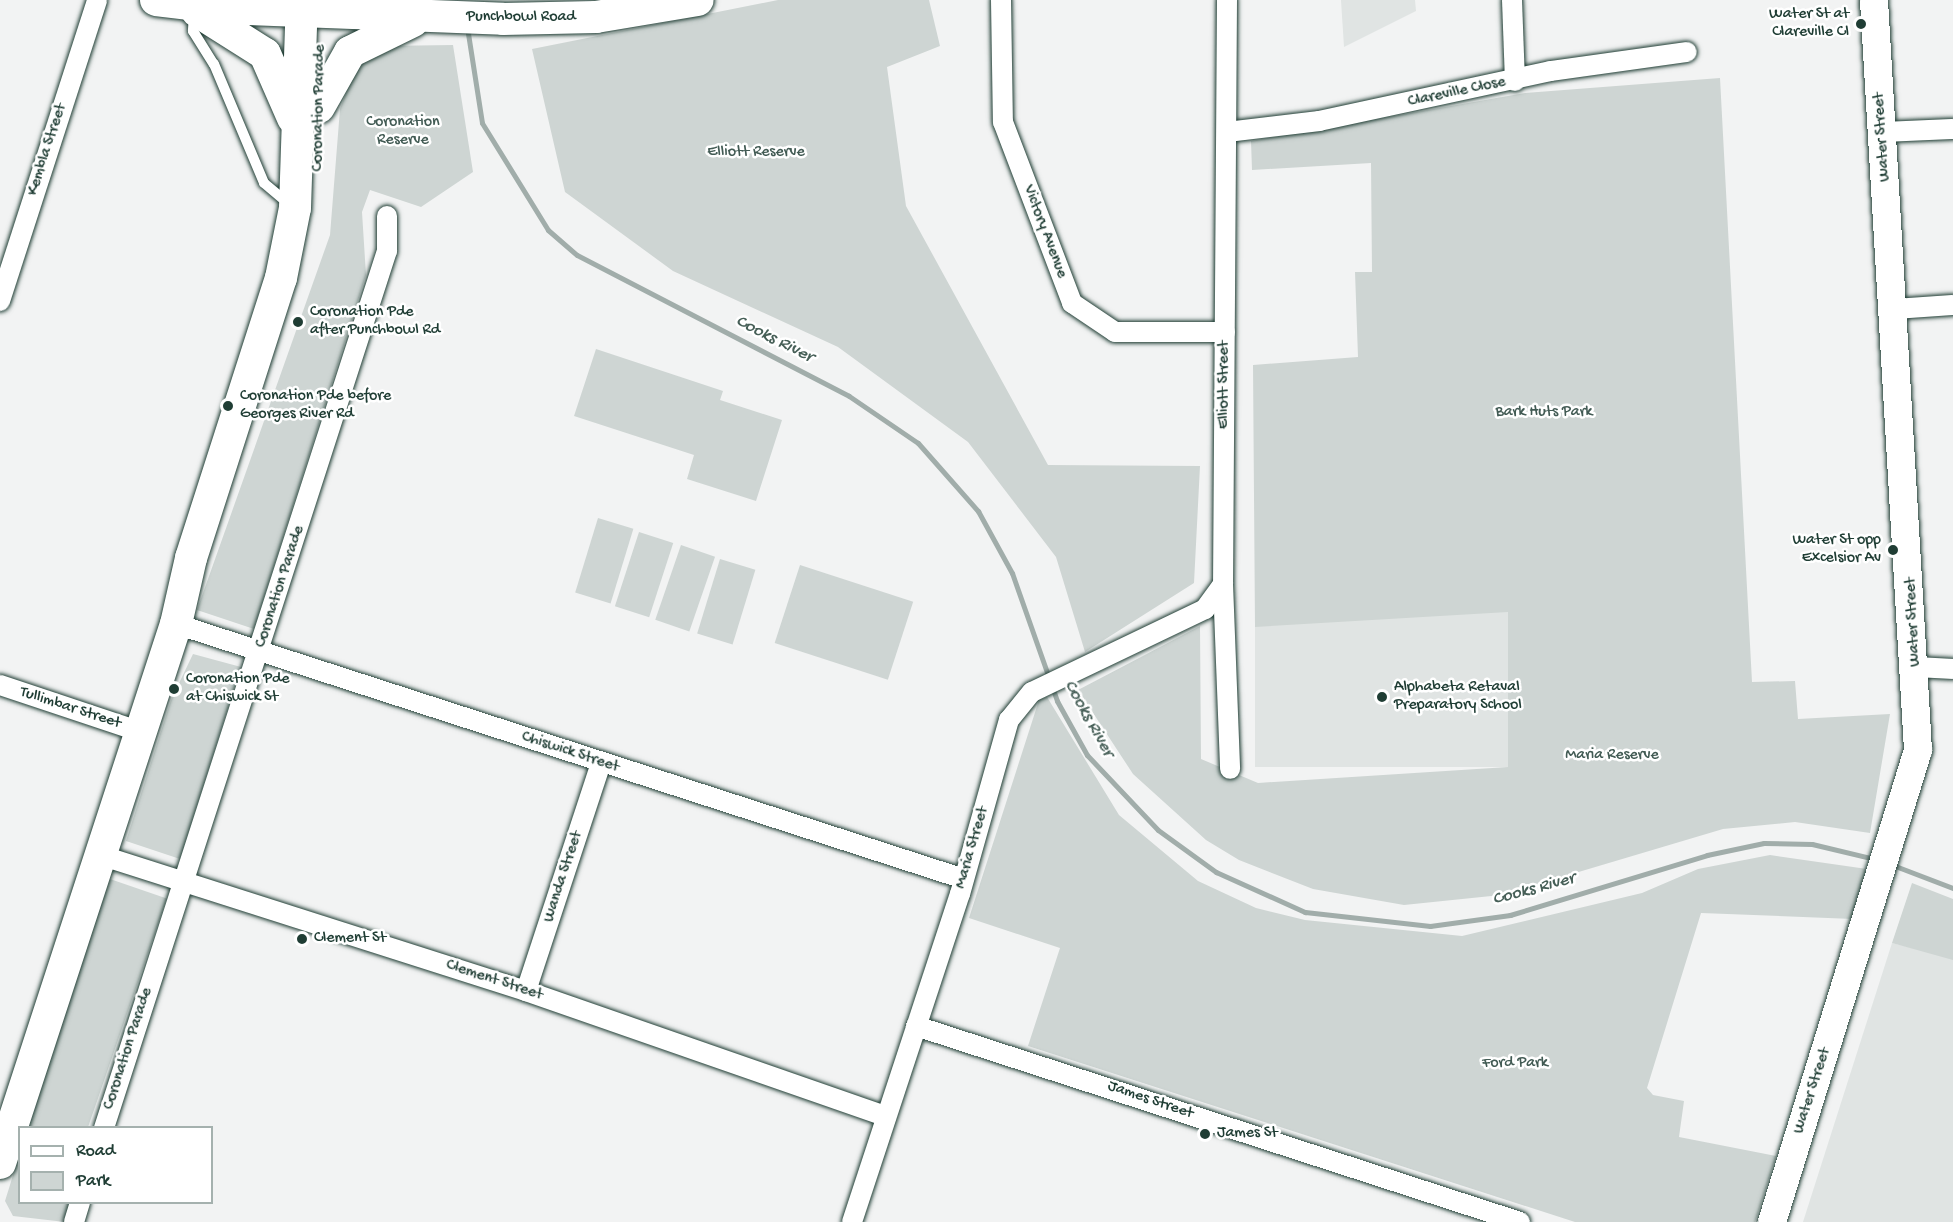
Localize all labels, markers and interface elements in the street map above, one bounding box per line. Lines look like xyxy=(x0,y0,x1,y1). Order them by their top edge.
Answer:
place label: Water St at Clareville Cl xyxy=(1769,5,1849,43)
street label: Punchbowl Road xyxy=(466,8,576,28)
marker: Water St at Clareville Cl xyxy=(1854,17,1868,31)
street label: Coronation Parade xyxy=(309,44,331,172)
street label: Clareville Close xyxy=(1406,73,1508,113)
street label: Water Street xyxy=(1870,92,1896,182)
street label: Kembla Street xyxy=(24,102,72,198)
park label: Coronation Reserve xyxy=(366,113,440,151)
park label: Elliott Reserve xyxy=(707,143,805,163)
street label: Victory Avenue xyxy=(1017,183,1071,281)
place label: Coronation Pde after Punchbowl Rd xyxy=(310,303,440,341)
water label: Cooks River xyxy=(732,311,816,369)
marker: Coronation Pde after Punchbowl Rd xyxy=(291,315,305,329)
street label: Elliott Street xyxy=(1215,341,1235,429)
place label: Coronation Pde before Georges River Rd xyxy=(240,387,391,425)
marker: Coronation Pde before Georges River Rd xyxy=(221,399,235,413)
park label: Bark Huts Park xyxy=(1495,403,1593,423)
street label: Coronation Parade xyxy=(252,524,310,650)
place label: Water St opp Excelsior Av xyxy=(1792,531,1881,569)
marker: Water St opp Excelsior Av xyxy=(1886,543,1900,557)
street label: Water Street xyxy=(1902,577,1926,667)
place label: Coronation Pde at Chiswick St xyxy=(186,670,290,708)
water label: Cooks River xyxy=(1058,677,1118,761)
place label: Alphabeta Retaval Preparatory School xyxy=(1394,678,1522,716)
marker: Coronation Pde at Chiswick St xyxy=(167,682,181,696)
street label: Tullimbar Street xyxy=(17,684,123,734)
marker: Alphabeta Retaval Preparatory School xyxy=(1375,690,1389,704)
street label: Chiswick Street xyxy=(519,728,621,778)
park label: Maria Reserve xyxy=(1565,746,1659,766)
street label: Maria Street xyxy=(952,805,994,891)
street label: Wanda Street xyxy=(540,829,588,925)
water label: Cooks River xyxy=(1490,869,1578,911)
place label: Clement St xyxy=(314,929,386,949)
marker: Clement St xyxy=(295,932,309,946)
street label: Clement Street xyxy=(443,956,545,1006)
street label: Coronation Parade xyxy=(100,986,158,1112)
street label: Water Street xyxy=(1790,1046,1836,1136)
park label: Ford Park xyxy=(1482,1054,1548,1074)
street label: James Street xyxy=(1105,1077,1195,1125)
place label: James St xyxy=(1217,1124,1278,1144)
legend xyxy=(18,1126,213,1204)
marker: James St xyxy=(1198,1127,1212,1141)
text: Road xyxy=(76,1141,115,1162)
text: Park xyxy=(76,1171,110,1192)

